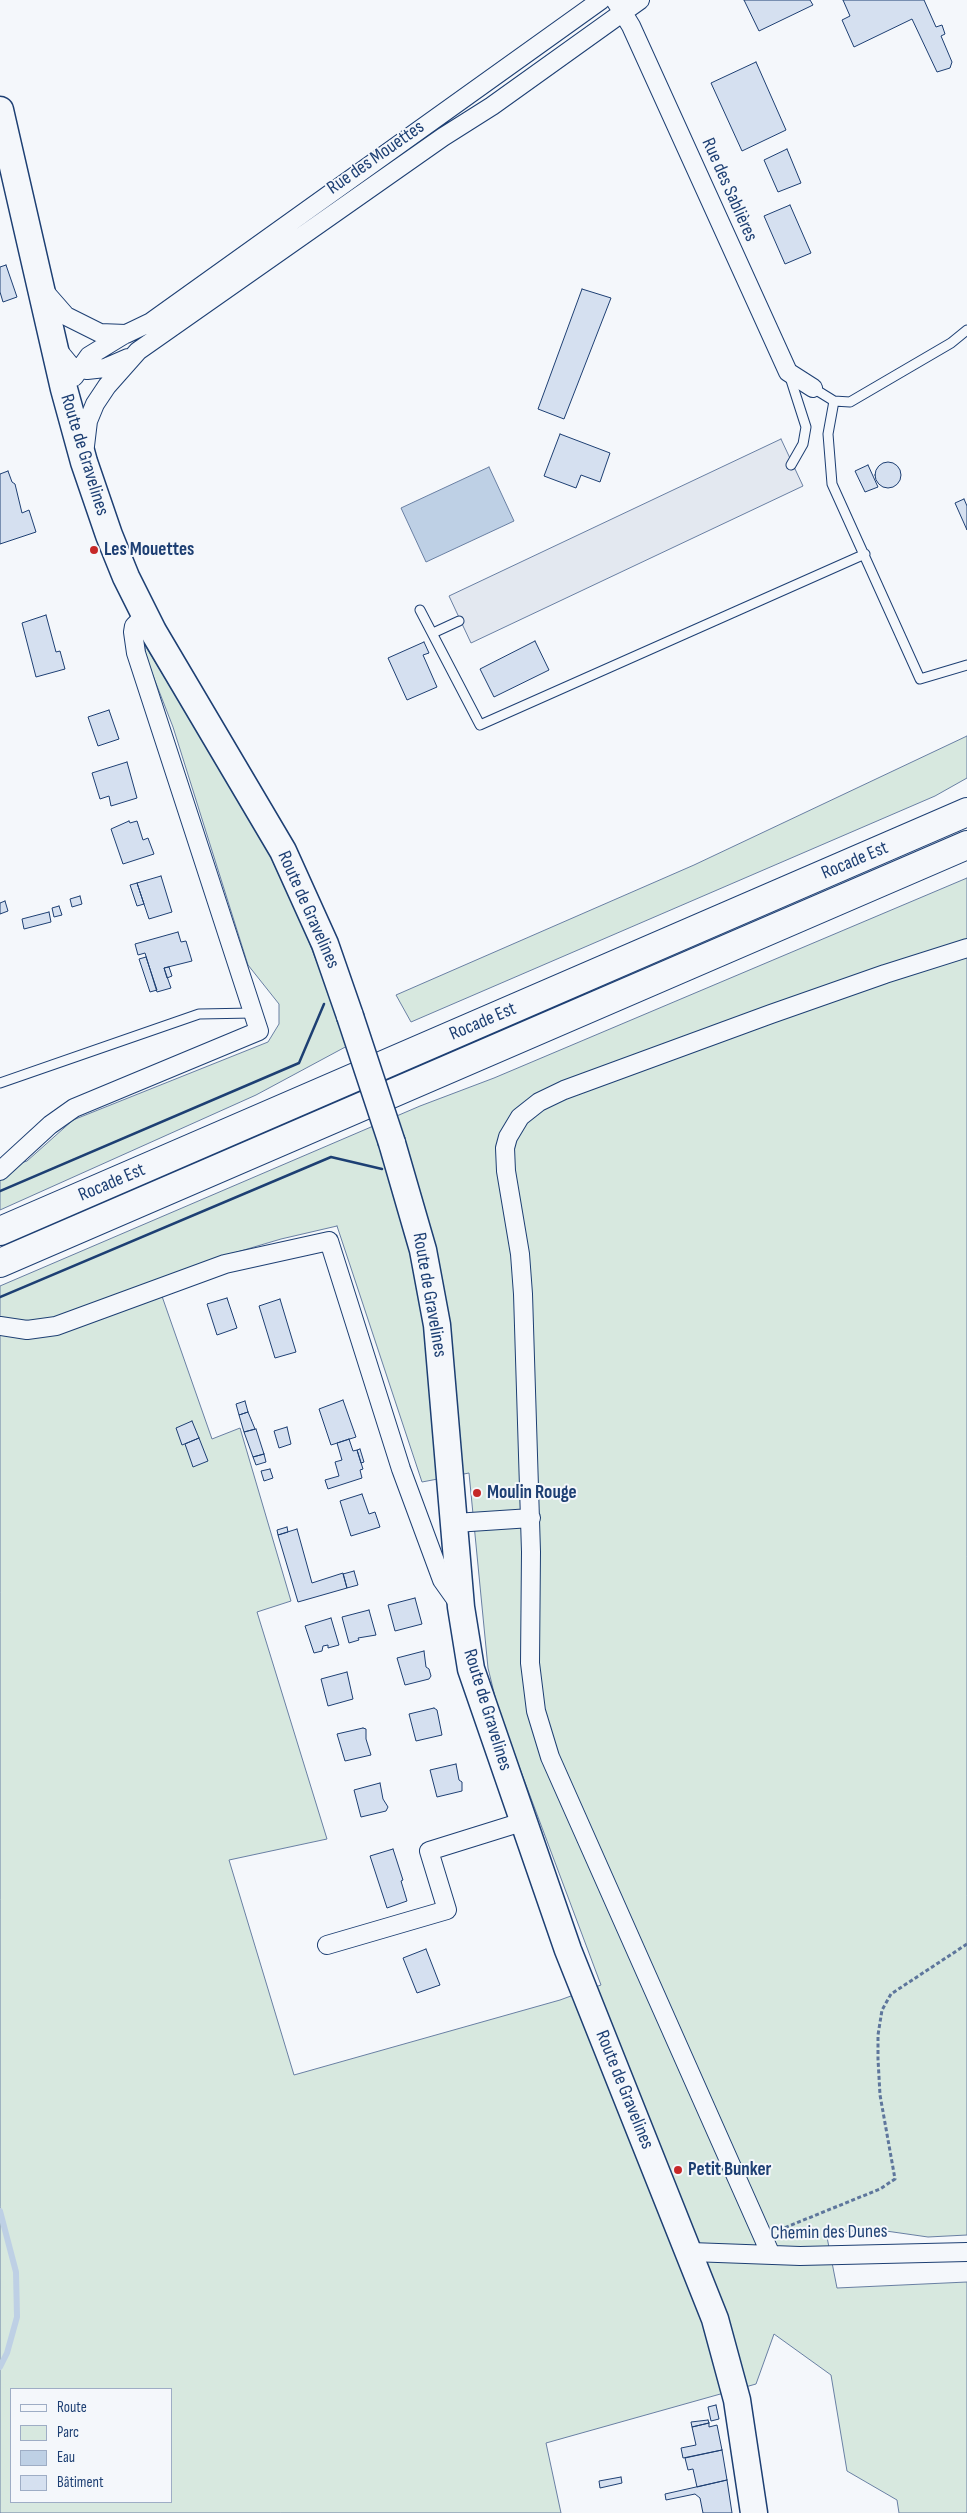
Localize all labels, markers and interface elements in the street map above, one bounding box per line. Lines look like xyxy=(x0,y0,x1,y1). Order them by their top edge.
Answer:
street label: Rue des Mouettes xyxy=(323,116,429,200)
street label: Rue des Sablières xyxy=(696,135,762,245)
street label: Route de Gravelines xyxy=(55,391,113,519)
place label: Les Mouettes xyxy=(104,539,194,561)
marker: Les Mouettes xyxy=(88,544,100,556)
street label: Rocade Est xyxy=(818,837,892,885)
street label: Route de Gravelines xyxy=(272,848,344,972)
street label: Rocade Est xyxy=(446,998,520,1046)
street label: Rocade Est xyxy=(75,1159,149,1207)
street label: Route de Gravelines xyxy=(407,1231,451,1359)
place label: Moulin Rouge xyxy=(487,1482,577,1504)
marker: Moulin Rouge xyxy=(471,1487,483,1499)
street label: Route de Gravelines xyxy=(458,1646,516,1774)
street label: Route de Gravelines xyxy=(590,2027,658,2153)
place label: Petit Bunker xyxy=(688,2159,771,2181)
marker: Petit Bunker xyxy=(672,2164,684,2176)
street label: Chemin des Dunes xyxy=(770,2221,888,2245)
legend xyxy=(10,2388,172,2503)
text: Route xyxy=(57,2398,87,2417)
text: Parc xyxy=(57,2423,79,2442)
text: Eau xyxy=(57,2448,75,2467)
text: Bâtiment xyxy=(57,2473,104,2492)

